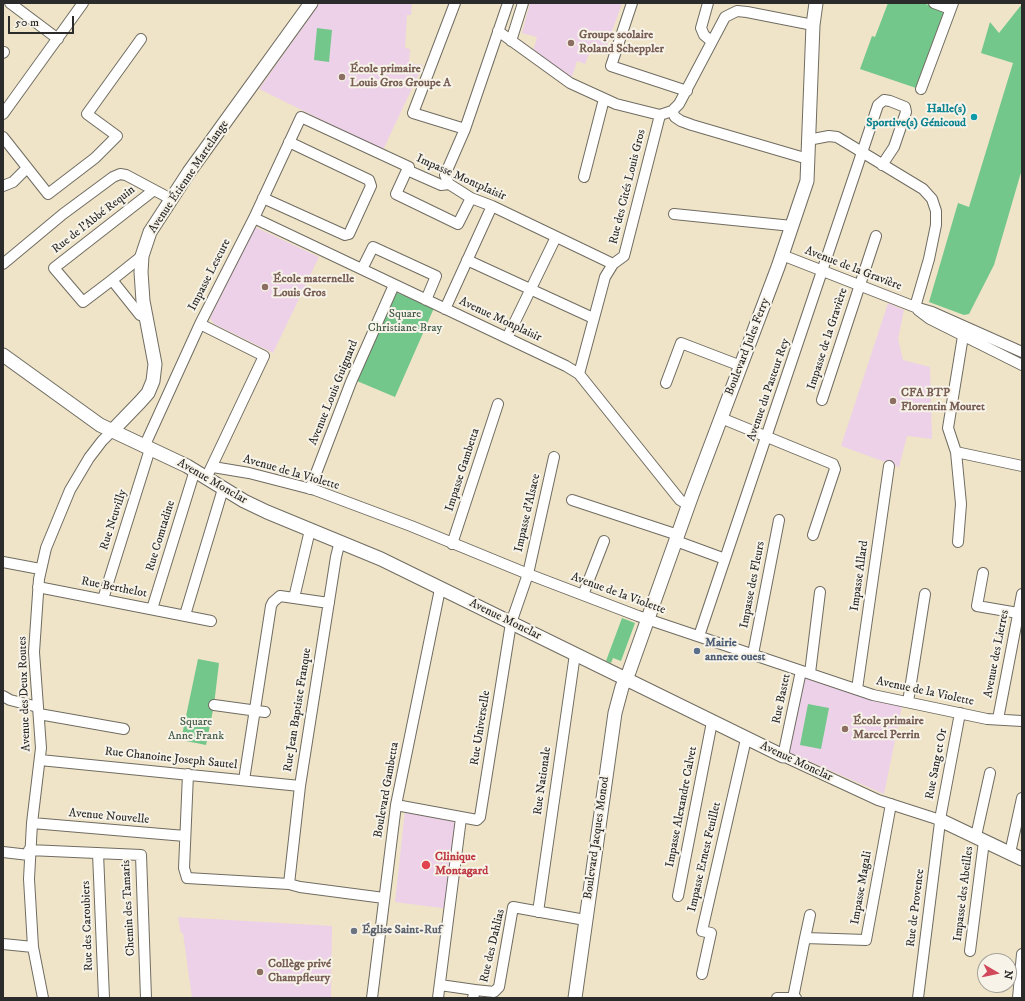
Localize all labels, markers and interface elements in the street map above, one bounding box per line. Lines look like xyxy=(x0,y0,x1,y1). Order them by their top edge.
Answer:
scale bar xyxy=(10,8,76,34)
text: 50 m xyxy=(15,15,39,30)
place label: Groupe scolaire Roland Scheppler xyxy=(579,29,664,57)
marker: Groupe scolaire Roland Scheppler xyxy=(566,38,576,48)
place label: École primaire Louis Gros Groupe A xyxy=(350,63,451,91)
marker: École primaire Louis Gros Groupe A xyxy=(337,72,347,82)
place label: Halle(s) Sportive(s) Génicoud xyxy=(866,103,966,131)
marker: Halle(s) Sportive(s) Génicoud xyxy=(969,112,979,122)
street label: Avenue Étienne Martelange xyxy=(146,118,232,236)
street label: Rue des Cités Louis Gros xyxy=(607,128,649,246)
street label: Impasse Montplaisir xyxy=(414,152,508,204)
street label: Rue de l'Abbé Requin xyxy=(50,183,138,257)
street label: Impasse Lescure xyxy=(186,237,234,313)
street label: Avenue de la Gravière xyxy=(802,244,904,294)
place label: École maternelle Louis Gros xyxy=(273,273,354,301)
marker: École maternelle Louis Gros xyxy=(260,282,270,292)
street label: Impasse de la Gravière xyxy=(805,286,851,392)
street label: Avenue Monplaisir xyxy=(456,295,544,345)
street label: Boulevard Jules Ferry xyxy=(723,296,773,398)
park label: Square Christiane Bray xyxy=(368,308,442,336)
street label: Avenue du Pasteur Rey xyxy=(745,337,793,443)
street label: Avenue Louis Guignard xyxy=(306,338,362,448)
place label: CFA BTP Florentin Mouret xyxy=(901,387,985,415)
marker: CFA BTP Florentin Mouret xyxy=(888,396,898,406)
street label: Impasse Gambetta xyxy=(443,427,483,513)
street label: Avenue de la Violette xyxy=(241,452,341,494)
street label: Avenue Monclar xyxy=(174,456,250,508)
street label: Impasse d'Alsace xyxy=(512,473,544,553)
street label: Rue Neuvilly xyxy=(97,488,131,552)
street label: Rue Comtadine xyxy=(143,499,179,573)
street label: Impasse des Fleurs xyxy=(738,540,768,630)
street label: Impasse Allard xyxy=(848,540,872,612)
street label: Avenue de la Violette xyxy=(569,570,667,618)
street label: Rue Berthelot xyxy=(80,575,148,601)
street label: Avenue Monclar xyxy=(467,596,543,644)
street label: Avenue des Lierres xyxy=(981,609,1013,699)
street label: Avenue des Deux Routes xyxy=(16,636,34,752)
place label: Mairie annexe ouest xyxy=(705,637,765,665)
marker: Mairie annexe ouest xyxy=(692,646,702,656)
street label: Rue Jean Baptiste Franque xyxy=(281,647,315,773)
street label: Rue Bastet xyxy=(770,673,794,725)
street label: Avenue de la Violette xyxy=(875,675,975,709)
street label: Rue Universelle xyxy=(468,690,494,766)
place label: École primaire Marcel Perrin xyxy=(853,715,924,743)
park label: Square Anne Frank xyxy=(168,716,224,744)
marker: École primaire Marcel Perrin xyxy=(840,724,850,734)
street label: Rue Sang et Or xyxy=(923,727,951,801)
street label: Avenue Monclar xyxy=(757,739,835,785)
street label: Boulevard Gambetta xyxy=(371,741,403,839)
street label: Rue Chanoine Joseph Sautel xyxy=(104,745,238,773)
street label: Impasse Alexandre Calvet xyxy=(663,745,701,869)
street label: Rue Nationale xyxy=(531,746,555,816)
street label: Boulevard Jacques Monod xyxy=(581,776,613,900)
street label: Impasse Ernest Feuillet xyxy=(685,801,725,913)
street label: Avenue Nouvelle xyxy=(68,806,150,828)
street label: Impasse des Abeilles xyxy=(951,846,977,942)
street label: Impasse Magali xyxy=(848,850,876,926)
place label: Clinique Montagard xyxy=(435,851,488,879)
street label: Chemin des Tamaris xyxy=(119,859,139,957)
marker: Clinique Montagard xyxy=(420,859,432,871)
street label: Rue de Provence xyxy=(904,868,928,948)
street label: Rue des Caroubiers xyxy=(79,881,97,971)
street label: Rue des Dahlias xyxy=(478,908,508,984)
place label: Église Saint-Ruf xyxy=(362,924,442,938)
marker: Église Saint-Ruf xyxy=(349,926,359,936)
north arrow xyxy=(977,953,1017,993)
place label: Collège privé Champfleury xyxy=(268,958,331,986)
marker: Collège privé Champfleury xyxy=(255,967,265,977)
text: N xyxy=(1000,969,1015,980)

